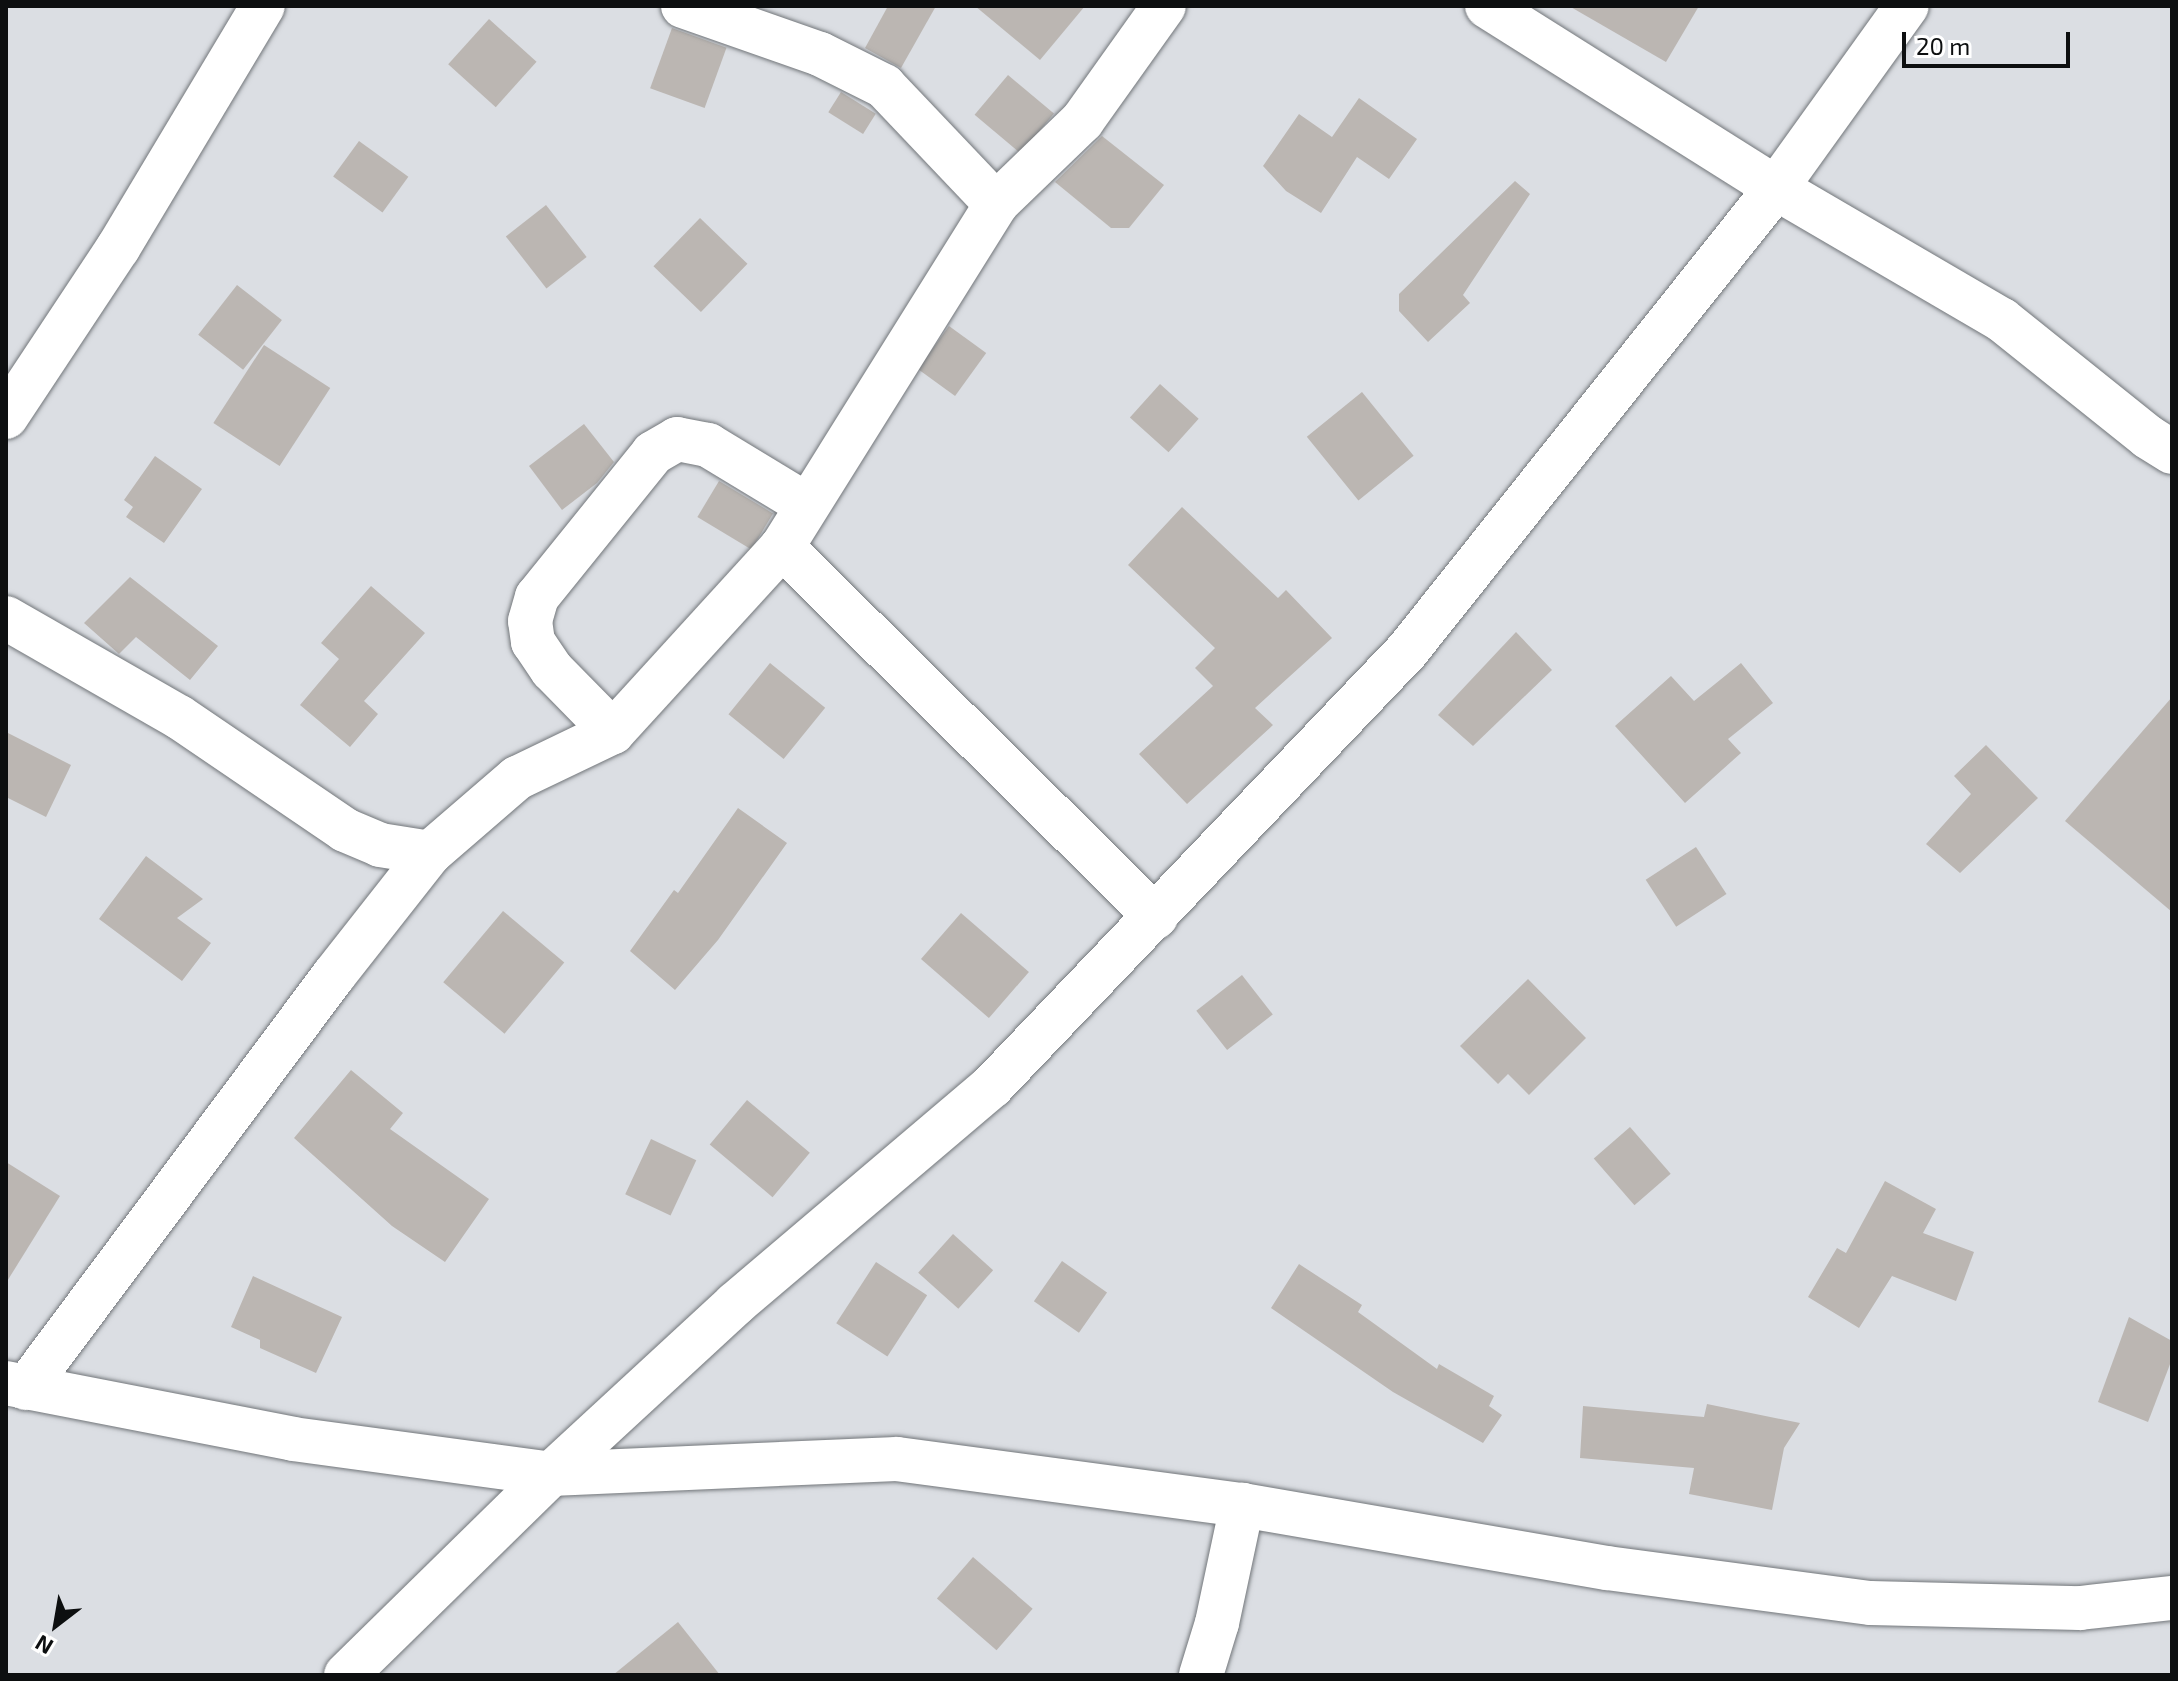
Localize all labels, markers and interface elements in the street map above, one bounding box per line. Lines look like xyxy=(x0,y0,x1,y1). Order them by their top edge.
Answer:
scale bar xyxy=(1906,16,2074,66)
text: 20 m xyxy=(1916,31,1970,60)
north arrow xyxy=(16,1585,96,1665)
text: N xyxy=(30,1630,57,1661)

